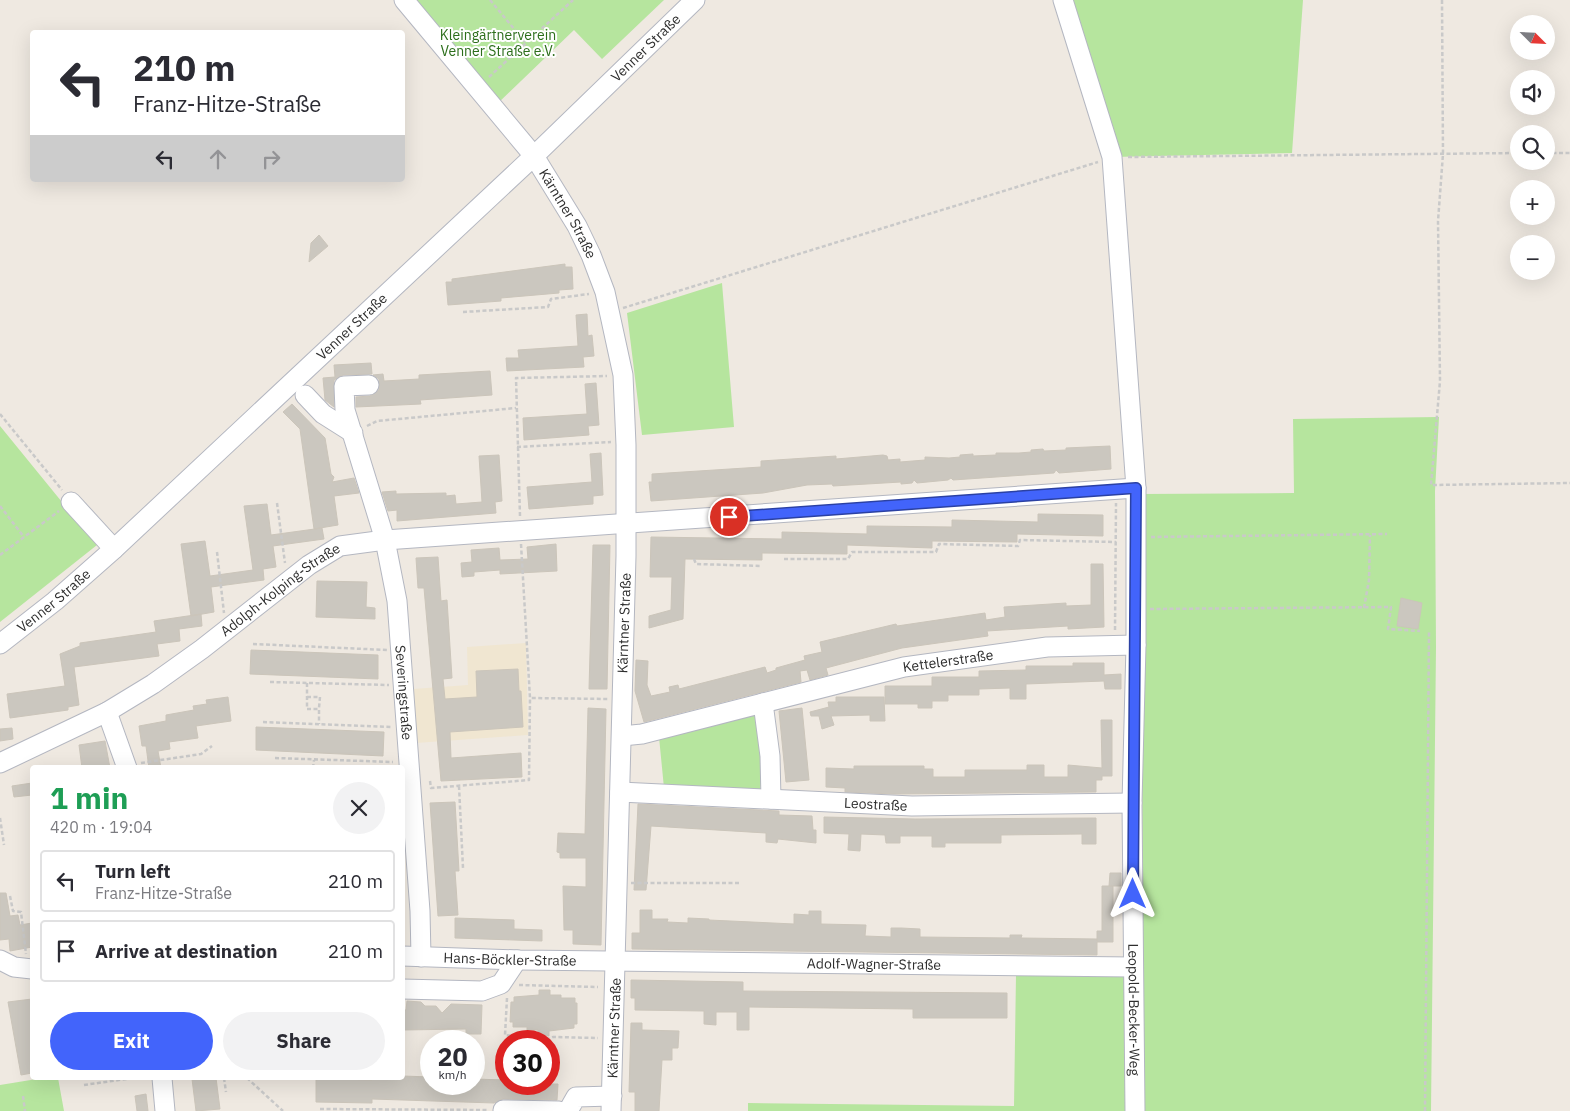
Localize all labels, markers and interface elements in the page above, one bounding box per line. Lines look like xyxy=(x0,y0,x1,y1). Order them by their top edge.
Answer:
street label: Venner Straße xyxy=(607,10,684,86)
north arrow xyxy=(1510,15,1555,60)
map controls xyxy=(1510,15,1555,280)
park label: Kleingärtnerverein Venner Straße e.V. xyxy=(440,26,556,60)
text: 210 m xyxy=(133,45,236,91)
icon: left xyxy=(50,50,115,115)
button: sound xyxy=(1510,70,1555,115)
text: Franz-Hitze-Straße xyxy=(133,89,321,118)
button: search xyxy=(1510,125,1555,170)
icon: left xyxy=(151,145,179,173)
icon: ahead xyxy=(204,145,232,173)
icon: right xyxy=(257,145,285,173)
street label: Kärntner Straße xyxy=(535,165,600,262)
button: + xyxy=(1510,180,1555,225)
button: − xyxy=(1510,235,1555,280)
street label: Venner Straße xyxy=(313,289,391,364)
pin xyxy=(708,496,750,538)
icon: arrive xyxy=(715,503,743,531)
street label: Adolph-Kolping-Straße xyxy=(217,539,344,640)
street label: Venner Straße xyxy=(13,565,94,636)
street label: Kärntner Straße xyxy=(613,572,635,674)
street label: Severingstraße xyxy=(391,644,416,741)
street label: Kettelerstraße xyxy=(902,646,995,676)
text: 1 min xyxy=(50,778,128,817)
button: close xyxy=(333,782,385,834)
street label: Leostraße xyxy=(844,794,908,815)
text: 420 m · 19:04 xyxy=(50,817,152,837)
text: Turn left xyxy=(95,859,171,883)
icon: left xyxy=(52,867,80,895)
position arrow xyxy=(1106,867,1158,919)
text: 210 m xyxy=(328,869,383,893)
text: Franz-Hitze-Straße xyxy=(95,883,232,903)
icon: arrive xyxy=(52,937,80,965)
text: Arrive at destination xyxy=(95,939,278,963)
text: 210 m xyxy=(328,939,383,963)
street label: Leopold-Becker-Weg xyxy=(1124,943,1144,1076)
street label: Hans-Böckler-Straße xyxy=(443,948,577,970)
street label: Adolf-Wagner-Straße xyxy=(807,954,941,974)
street label: Kärntner Straße xyxy=(603,977,625,1079)
button: Exit xyxy=(50,1012,213,1070)
button: Share xyxy=(223,1012,385,1070)
speed limit sign: 30 xyxy=(495,1030,560,1095)
text: 20 xyxy=(437,1040,468,1073)
text: km/h xyxy=(438,1067,467,1082)

